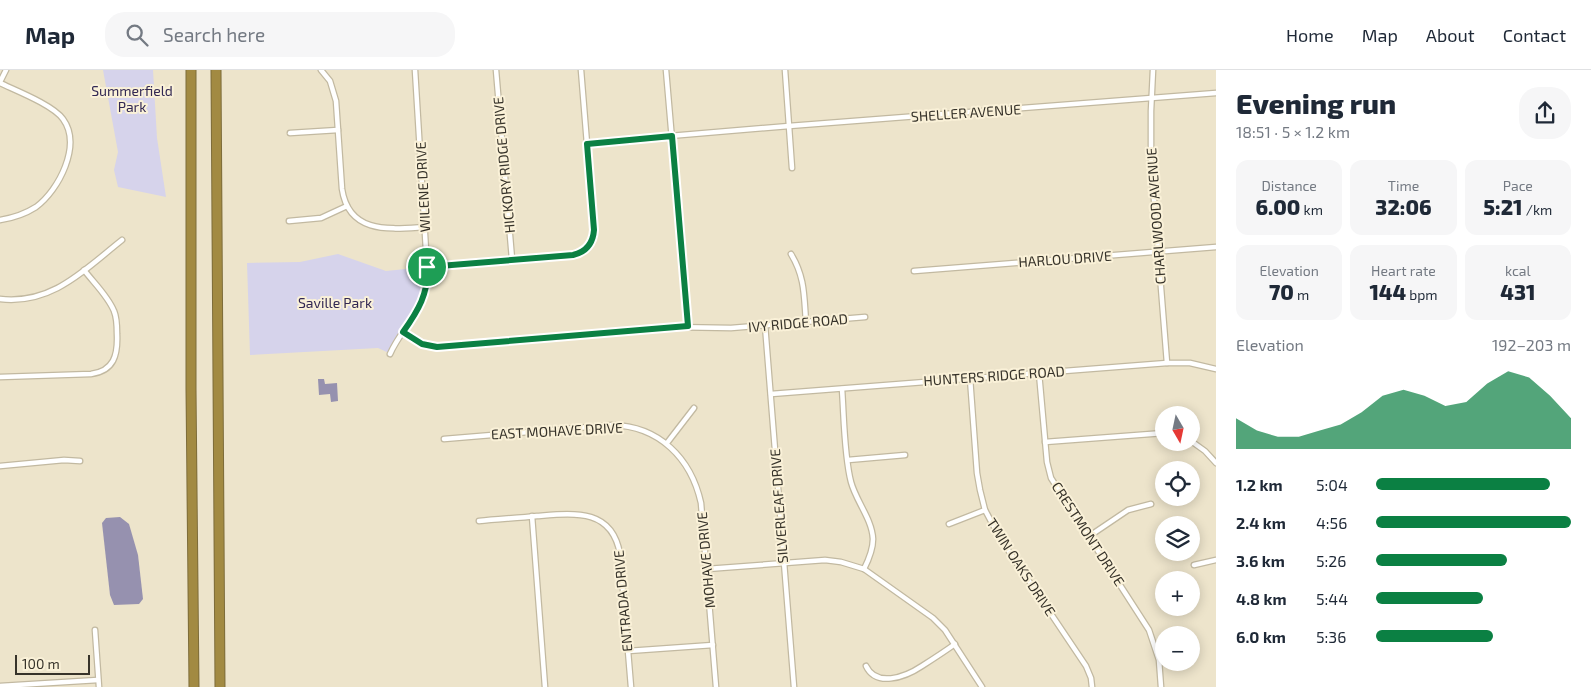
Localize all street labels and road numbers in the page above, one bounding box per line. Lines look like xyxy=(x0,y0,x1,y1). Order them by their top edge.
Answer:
street label: HICKORY RIDGE DRIVE xyxy=(489,96,518,234)
street label: SHELLER AVENUE xyxy=(910,100,1022,125)
street label: WILENE DRIVE xyxy=(412,141,433,233)
street label: CHARLWOOD AVENUE xyxy=(1142,147,1169,285)
street label: HARLOU DRIVE xyxy=(1018,247,1112,270)
street label: IVY RIDGE ROAD xyxy=(747,310,849,335)
street label: HUNTERS RIDGE ROAD xyxy=(923,362,1065,389)
street label: EAST MOHAVE DRIVE xyxy=(491,419,623,442)
street label: SILVERLEAF DRIVE xyxy=(766,448,791,564)
street label: CRESTMONT DRIVE xyxy=(1048,478,1129,589)
street label: MOHAVE DRIVE xyxy=(693,511,718,609)
street label: TWIN OAKS DRIVE xyxy=(983,515,1059,619)
street label: ENTRADA DRIVE xyxy=(610,549,635,653)

